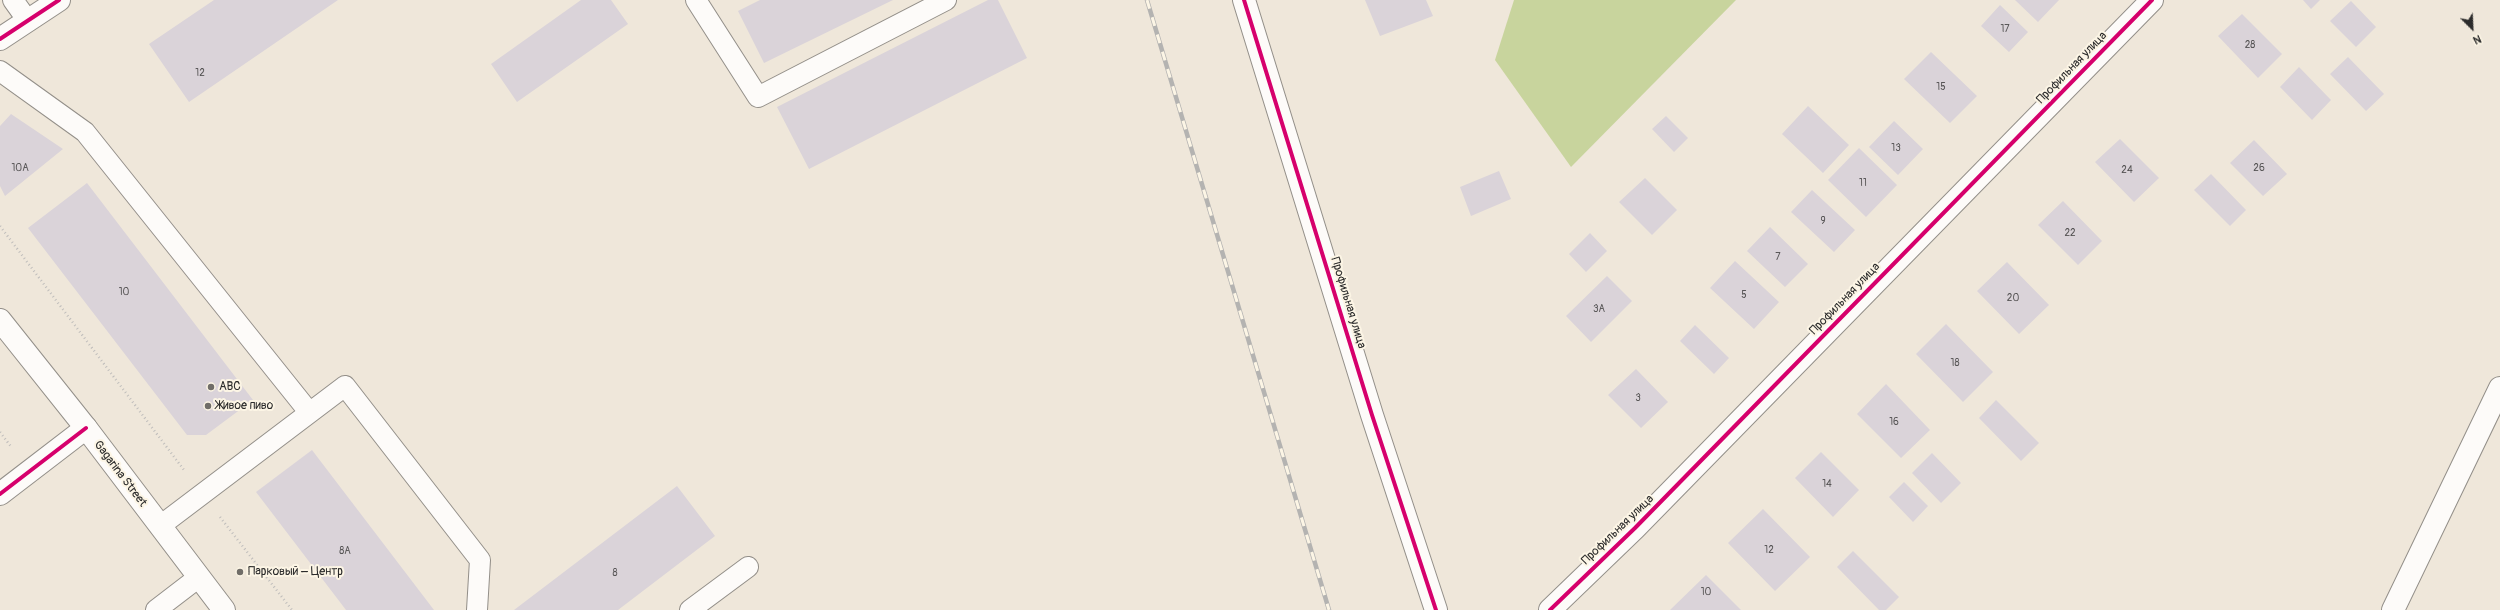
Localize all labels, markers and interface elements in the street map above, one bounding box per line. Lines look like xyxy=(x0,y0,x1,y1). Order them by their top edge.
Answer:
north arrow xyxy=(2452,8,2492,48)
house number: 17 xyxy=(2000,23,2010,35)
street label: Профильная улица xyxy=(2034,29,2110,107)
text: N xyxy=(2471,32,2483,47)
house number: 28 xyxy=(2245,39,2255,51)
house number: 12 xyxy=(195,67,205,79)
house number: 15 xyxy=(1936,81,1946,93)
house number: 13 xyxy=(1891,142,1901,154)
house number: 10А xyxy=(11,162,29,174)
house number: 26 xyxy=(2253,162,2265,174)
house number: 24 xyxy=(2121,164,2133,176)
house number: 11 xyxy=(1859,177,1867,189)
house number: 9 xyxy=(1820,215,1826,227)
house number: 22 xyxy=(2064,227,2076,239)
house number: 7 xyxy=(1775,251,1781,263)
street label: Профильная улица xyxy=(1327,256,1369,350)
street label: Профильная улица xyxy=(1807,260,1883,338)
house number: 10 xyxy=(119,286,129,298)
house number: 5 xyxy=(1741,289,1747,301)
house number: 20 xyxy=(2007,292,2019,304)
house number: 3А xyxy=(1593,303,1605,315)
house number: 18 xyxy=(1951,357,1959,369)
place label: ABC xyxy=(219,380,241,394)
marker: ABC xyxy=(206,382,216,392)
house number: 3 xyxy=(1635,392,1641,404)
place label: Живое пиво xyxy=(216,399,273,413)
marker: Живое пиво xyxy=(203,401,213,411)
house number: 16 xyxy=(1889,416,1899,428)
street label: Gagarina Street xyxy=(90,438,150,510)
house number: 14 xyxy=(1822,478,1832,490)
street label: Профильная улица xyxy=(1579,492,1657,568)
house number: 12 xyxy=(1764,544,1774,556)
house number: 8А xyxy=(339,545,351,557)
place label: Парковый – Центр xyxy=(248,565,343,579)
marker: Парковый – Центр xyxy=(235,567,245,577)
house number: 8 xyxy=(612,567,618,579)
house number: 10 xyxy=(1701,586,1711,598)

